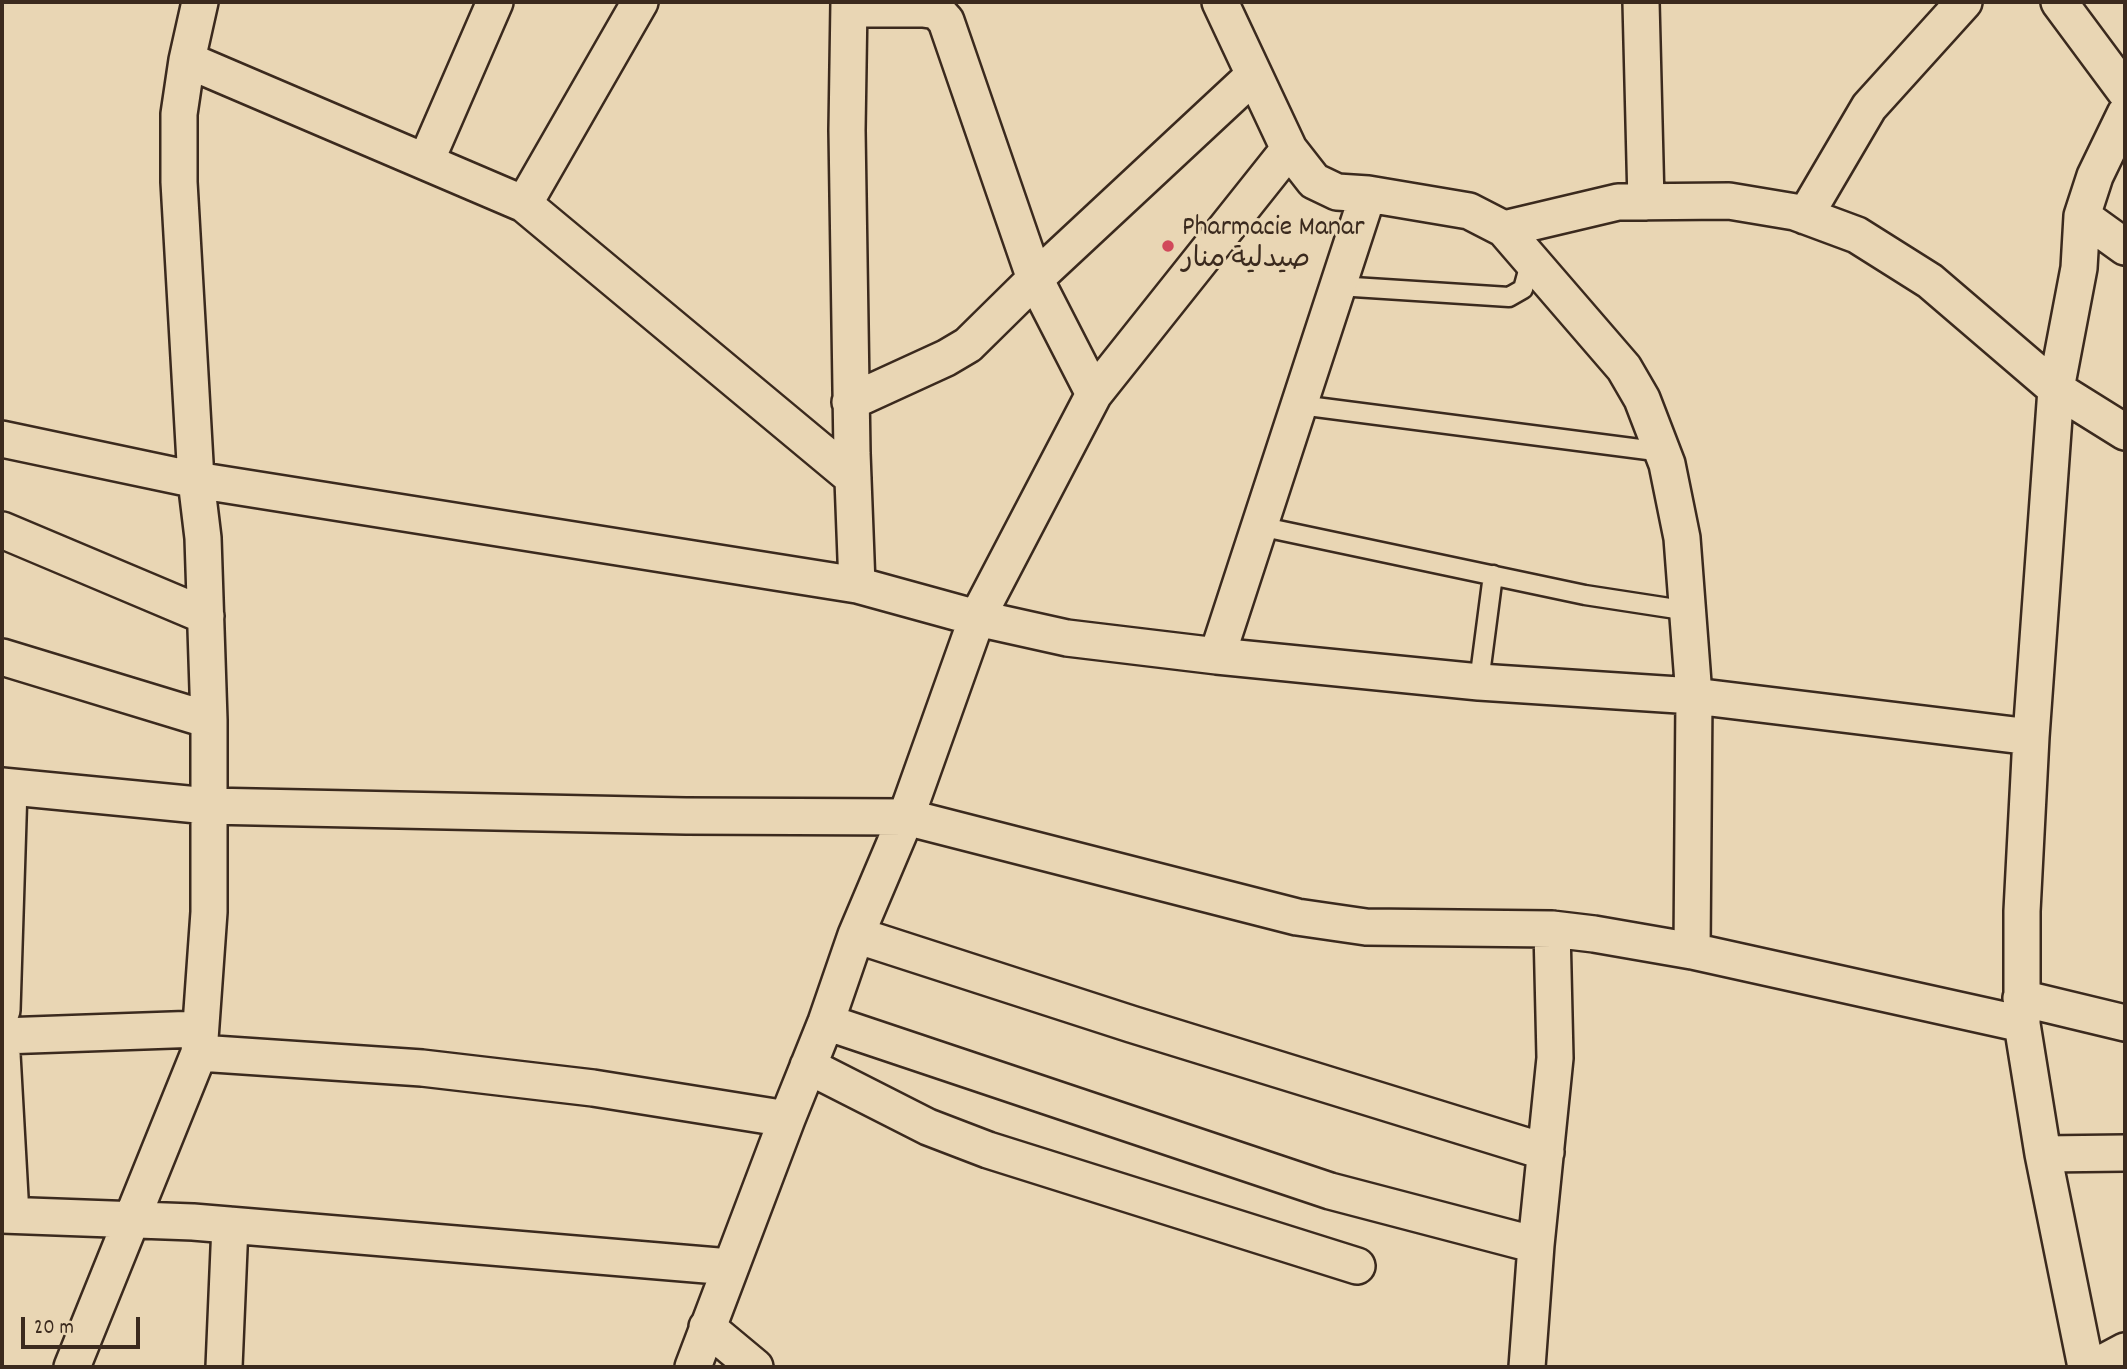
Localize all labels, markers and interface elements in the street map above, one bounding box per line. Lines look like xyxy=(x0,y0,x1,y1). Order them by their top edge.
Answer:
place label: Pharmacie Manar صيدلية منار xyxy=(1182,213,1365,279)
marker: Pharmacie Manar صيدلية منار xyxy=(1160,238,1176,254)
scale bar xyxy=(24,1302,144,1346)
text: 20 m xyxy=(34,1314,74,1344)

